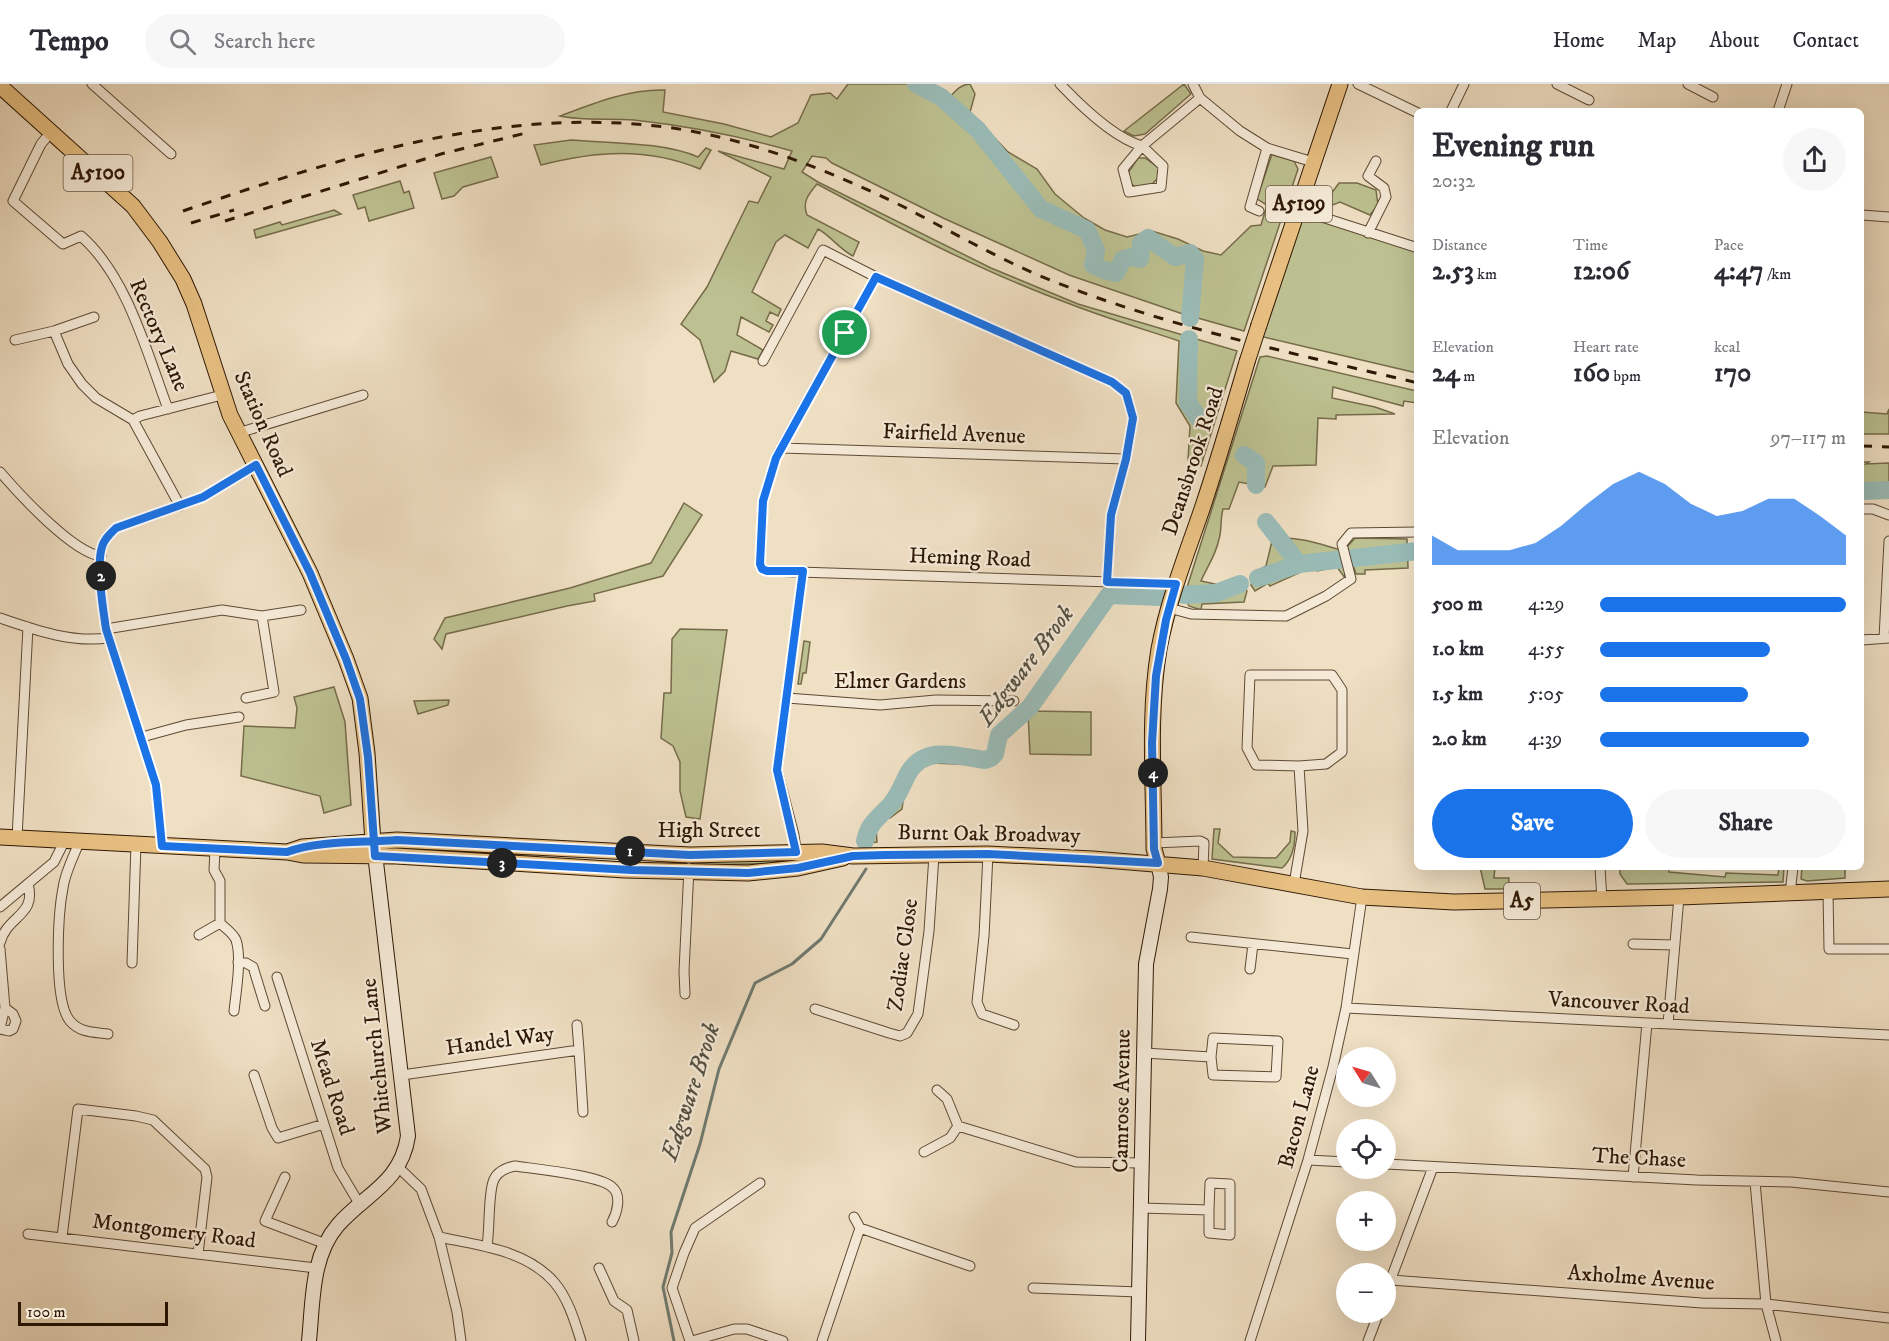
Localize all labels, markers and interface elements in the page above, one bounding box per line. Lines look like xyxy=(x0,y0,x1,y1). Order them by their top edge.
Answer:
search box xyxy=(145,14,565,68)
text: Tempo xyxy=(30,24,109,59)
icon: search xyxy=(166,25,199,58)
text: Search here xyxy=(214,28,315,55)
text: Home xyxy=(1553,28,1605,54)
text: Map xyxy=(1638,28,1676,54)
text: About xyxy=(1709,28,1760,54)
text: Contact xyxy=(1793,28,1859,54)
text: Evening run xyxy=(1432,126,1594,167)
button: share xyxy=(1783,128,1846,191)
road number: A5100 xyxy=(63,155,132,191)
text: 20:32 xyxy=(1432,169,1475,194)
road number: A5109 xyxy=(1266,186,1332,222)
text: Distance xyxy=(1432,235,1487,255)
text: Time xyxy=(1573,235,1608,255)
text: Pace xyxy=(1714,235,1744,255)
text: 2.53 xyxy=(1432,255,1474,288)
text: 12:06 xyxy=(1573,255,1630,288)
text: 4:47 xyxy=(1714,255,1764,288)
text: km xyxy=(1474,264,1497,284)
text: /km xyxy=(1764,264,1791,284)
street label: Rectory Lane xyxy=(123,275,195,395)
pin xyxy=(819,307,870,358)
icon: arrive xyxy=(828,316,861,349)
text: Elevation xyxy=(1432,337,1494,357)
text: Heart rate xyxy=(1573,337,1639,357)
text: kcal xyxy=(1714,337,1740,357)
text: 24 xyxy=(1432,357,1460,390)
text: 160 xyxy=(1573,357,1610,390)
text: 170 xyxy=(1714,357,1751,390)
text: m xyxy=(1460,366,1475,386)
text: bpm xyxy=(1610,366,1641,386)
street label: Station Road xyxy=(228,367,298,481)
street label: Deansbrook Road xyxy=(1156,383,1230,539)
street label: Fairfield Avenue xyxy=(882,418,1026,450)
text: Elevation xyxy=(1432,426,1509,451)
text: 97–117 m xyxy=(1770,426,1846,451)
street label: Heming Road xyxy=(909,542,1031,574)
pin: 2 xyxy=(86,561,116,591)
text: 2 xyxy=(97,566,105,586)
text: 500 m xyxy=(1432,592,1483,617)
text: 4:29 xyxy=(1528,592,1565,617)
water label: Edgware Brook xyxy=(970,600,1081,734)
text: 1.0 km xyxy=(1432,637,1484,662)
text: 4:55 xyxy=(1528,637,1565,662)
street label: Elmer Gardens xyxy=(834,668,966,695)
text: 1.5 km xyxy=(1432,682,1483,707)
text: 5:05 xyxy=(1528,682,1564,707)
text: 2.0 km xyxy=(1432,727,1487,752)
text: 4:39 xyxy=(1528,727,1562,752)
pin: 4 xyxy=(1138,758,1168,788)
text: 4 xyxy=(1148,763,1158,783)
button: Save xyxy=(1432,789,1633,858)
button: Share xyxy=(1645,789,1846,858)
street label: High Street xyxy=(657,817,761,844)
street label: Burnt Oak Broadway xyxy=(897,819,1081,849)
pin: 1 xyxy=(615,836,645,866)
text: 1 xyxy=(627,841,633,861)
pin: 3 xyxy=(487,848,517,878)
text: 3 xyxy=(499,853,505,873)
road number: A5 xyxy=(1504,883,1540,919)
street label: Zodiac Close xyxy=(882,897,924,1013)
street label: Whitchurch Lane xyxy=(355,977,399,1136)
street label: Vancouver Road xyxy=(1547,986,1690,1020)
street label: Handel Way xyxy=(444,1020,556,1062)
water label: Edgware Brook xyxy=(654,1020,727,1166)
street label: Camrose Avenue xyxy=(1107,1029,1137,1173)
street label: Mead Road xyxy=(304,1036,360,1139)
north arrow xyxy=(1336,1047,1396,1107)
map controls xyxy=(1336,1047,1396,1323)
street label: Bacon Lane xyxy=(1272,1063,1326,1171)
button: locate xyxy=(1336,1119,1396,1179)
street label: The Chase xyxy=(1591,1142,1687,1174)
button: + xyxy=(1336,1191,1396,1251)
street label: Montgomery Road xyxy=(91,1208,257,1254)
street label: Axholme Avenue xyxy=(1567,1259,1715,1297)
button: − xyxy=(1336,1263,1396,1323)
scale bar xyxy=(18,1299,168,1326)
text: 100 m xyxy=(27,1302,66,1322)

